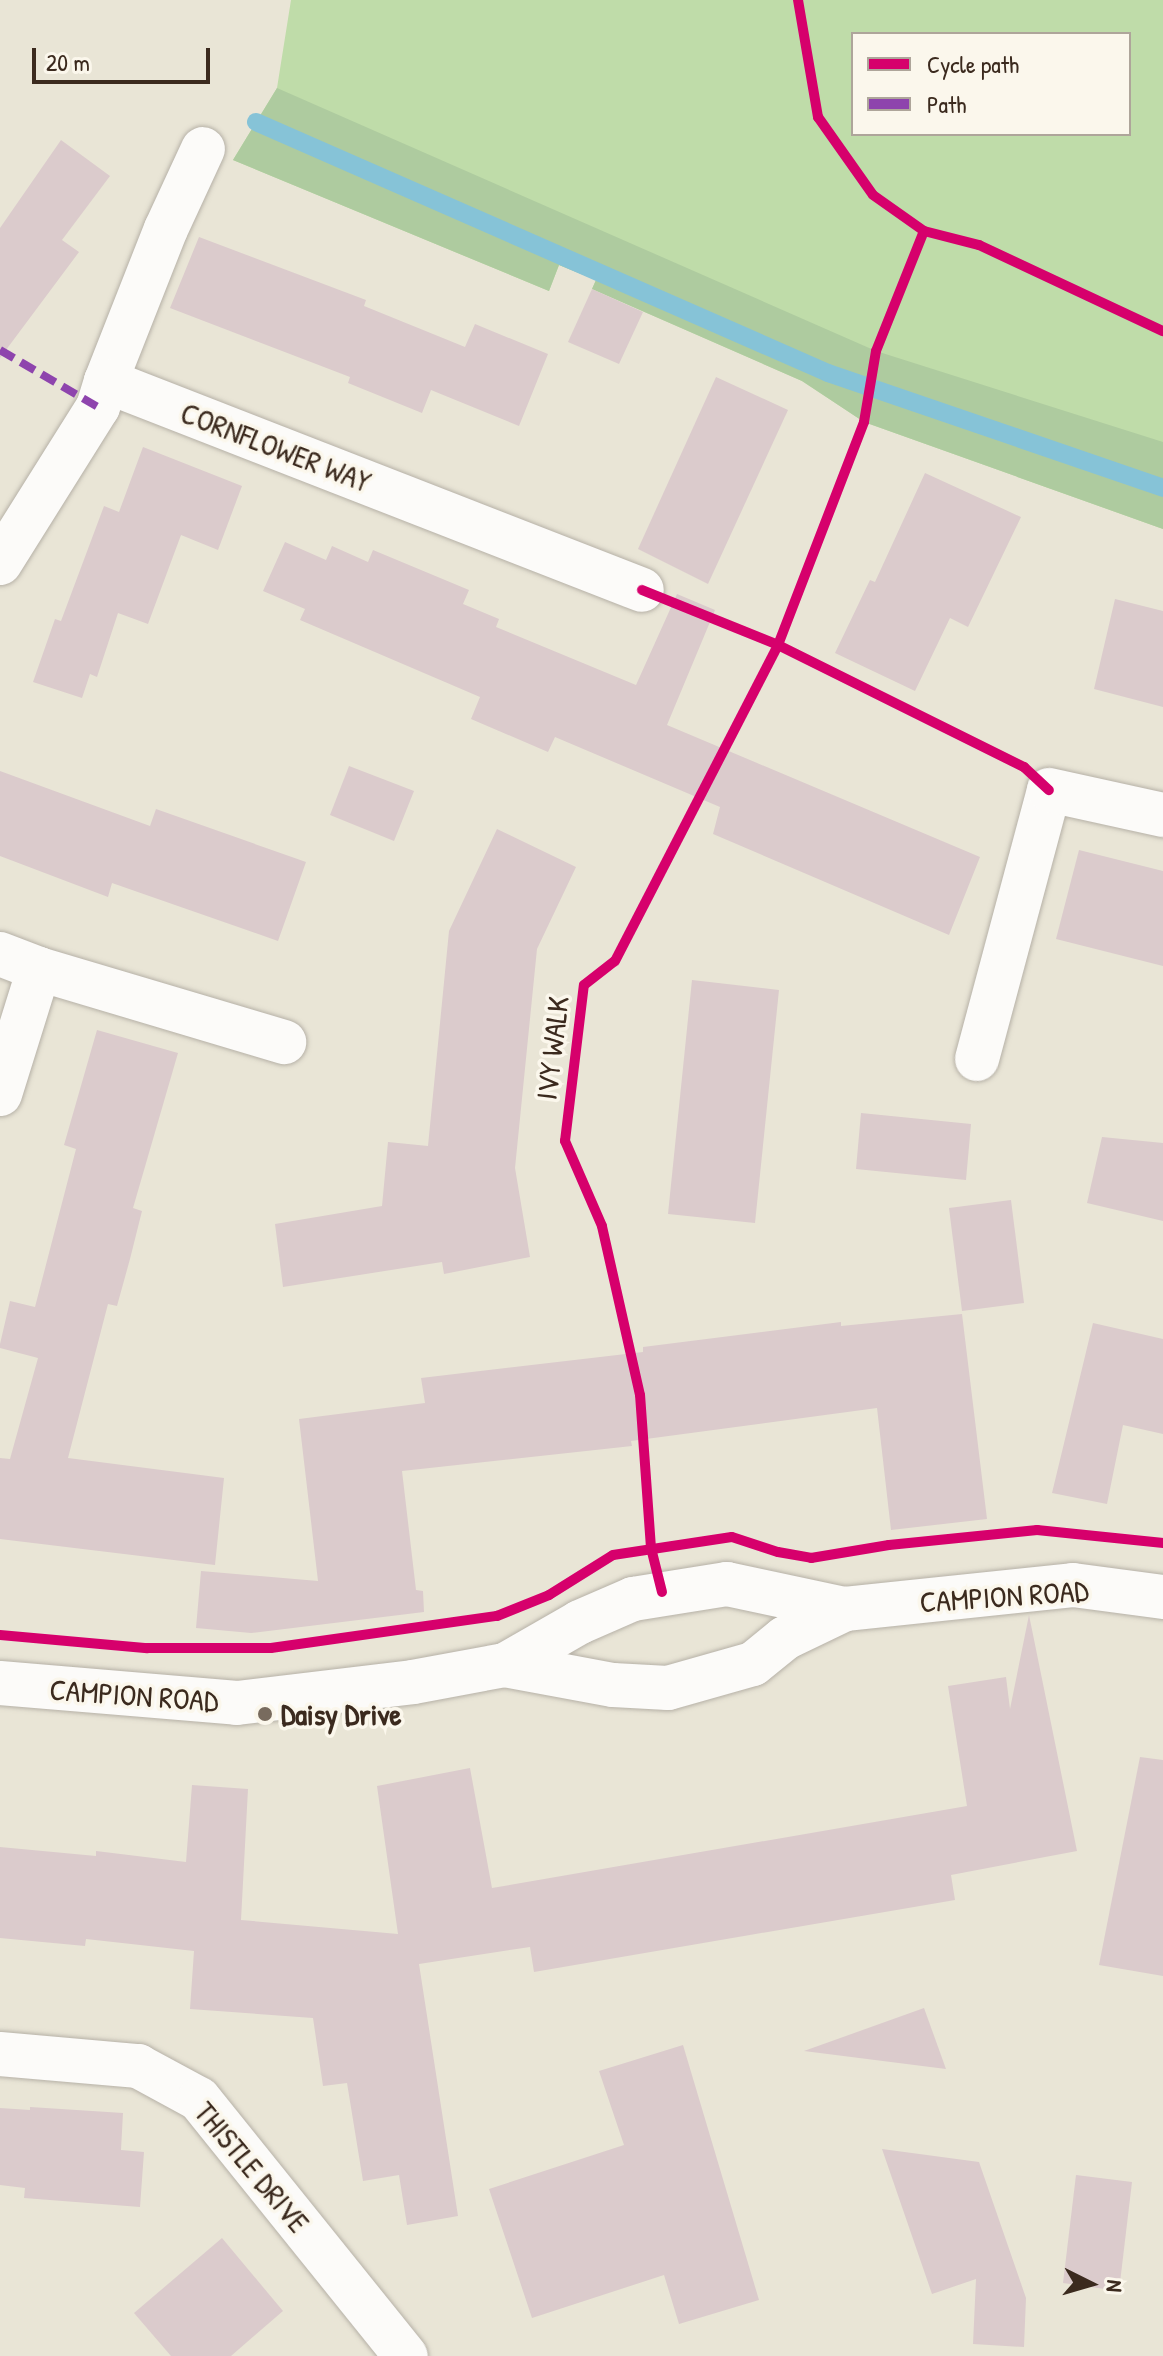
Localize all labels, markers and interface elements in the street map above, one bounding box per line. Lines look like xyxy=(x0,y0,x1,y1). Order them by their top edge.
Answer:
scale bar xyxy=(36,32,214,82)
legend xyxy=(851,32,1131,136)
text: 20 m xyxy=(46,46,90,78)
text: Cycle path xyxy=(927,48,1019,80)
text: Path xyxy=(927,88,966,120)
street label: CORNFLOWER WAY xyxy=(176,394,376,500)
street label: IVY WALK xyxy=(528,994,576,1102)
street label: CAMPION ROAD xyxy=(918,1572,1090,1620)
street label: CAMPION ROAD xyxy=(48,1671,220,1719)
place label: Daisy Drive xyxy=(281,1696,401,1732)
marker: Daisy Drive xyxy=(256,1705,274,1723)
street label: THISTLE DRIVE xyxy=(187,2094,317,2240)
north arrow xyxy=(1051,2244,1131,2324)
text: N xyxy=(1099,2279,1130,2293)

